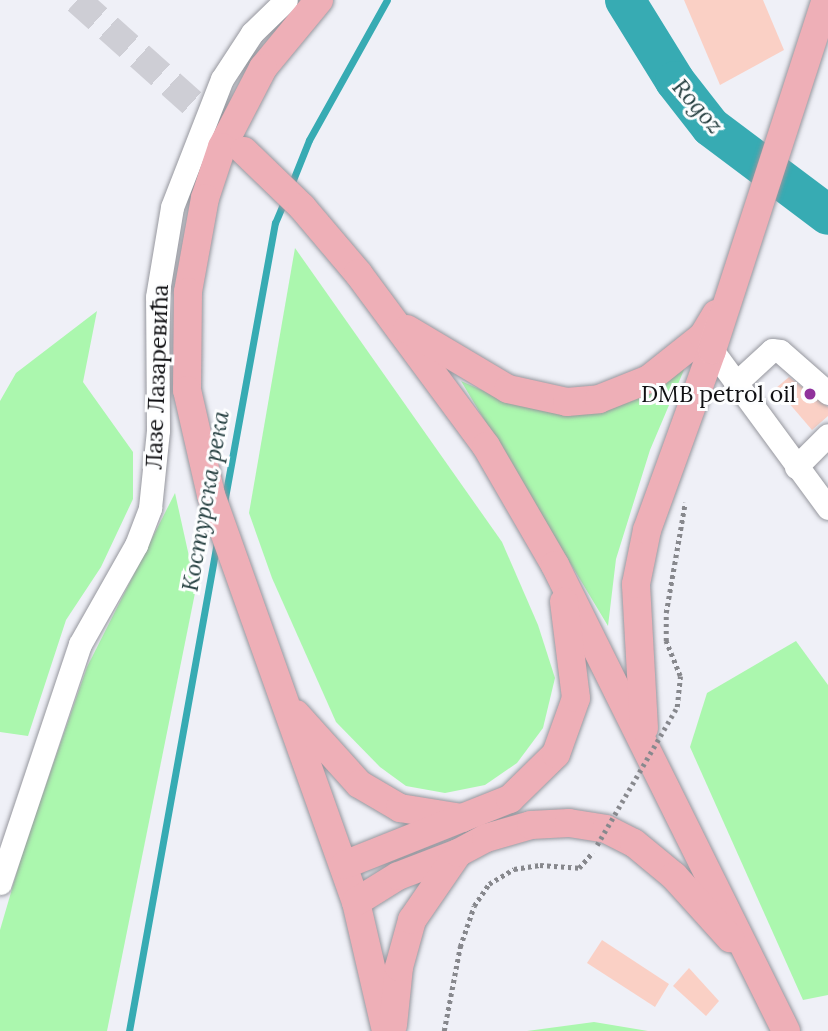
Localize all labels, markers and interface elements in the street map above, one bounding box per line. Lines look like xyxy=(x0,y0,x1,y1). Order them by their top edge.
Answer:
water label: Rogoz xyxy=(666,73,730,139)
street label: Лазе Лазаревића xyxy=(140,284,174,470)
place label: DMB petrol oil xyxy=(641,380,796,408)
marker: DMB petrol oil xyxy=(802,386,818,402)
water label: Костурска река xyxy=(175,408,235,594)

